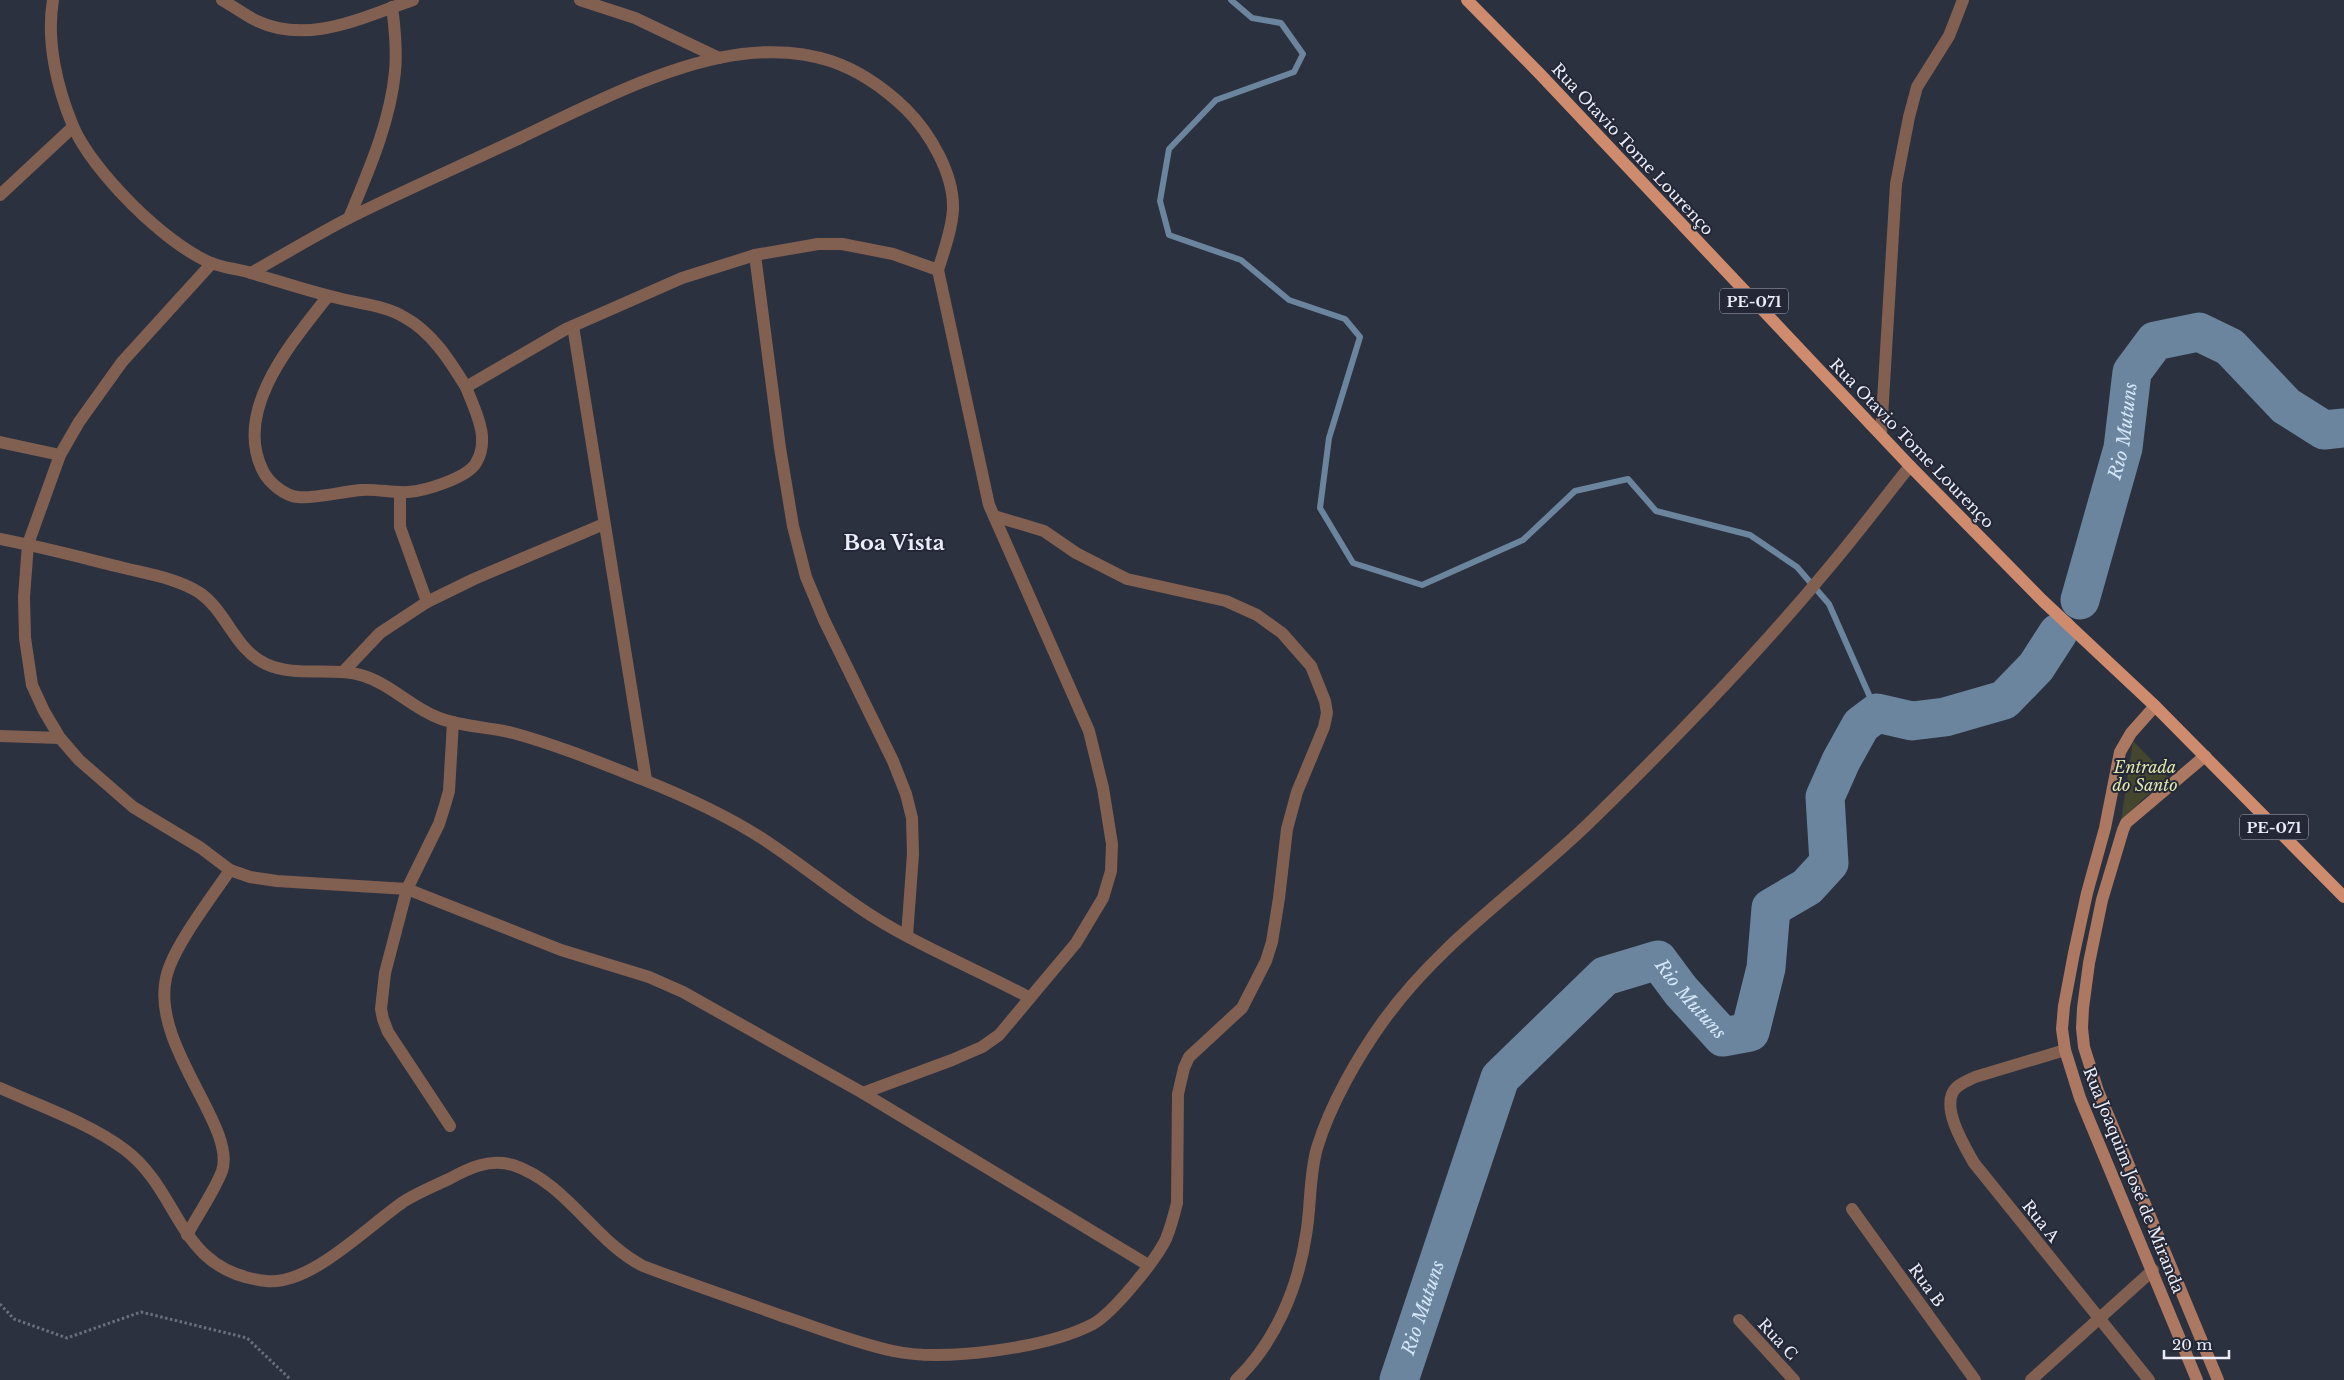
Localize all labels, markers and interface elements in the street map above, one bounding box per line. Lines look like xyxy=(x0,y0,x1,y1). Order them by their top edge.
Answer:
street label: Rua Otavio Tome Lourenço xyxy=(1548,59,1718,239)
road number: PE-071 xyxy=(1720,288,1788,314)
street label: Rua Otavio Tome Lourenço xyxy=(1826,354,1998,532)
water label: Rio Mutuns xyxy=(2103,381,2142,483)
district label: Boa Vista xyxy=(843,530,945,556)
park label: Entrada do Santo xyxy=(2112,757,2178,795)
road number: PE-071 xyxy=(2240,814,2308,840)
water label: Rio Mutuns xyxy=(1650,954,1731,1044)
street label: Rua Joaquim José de Miranda xyxy=(2079,1064,2189,1296)
street label: Rua A xyxy=(2018,1196,2064,1247)
water label: Rio Mutuns xyxy=(1397,1258,1449,1359)
street label: Rua B xyxy=(1905,1259,1949,1311)
street label: Rua C xyxy=(1754,1314,1802,1364)
scale bar xyxy=(2164,1328,2229,1360)
text: 20 m xyxy=(2172,1335,2212,1354)

